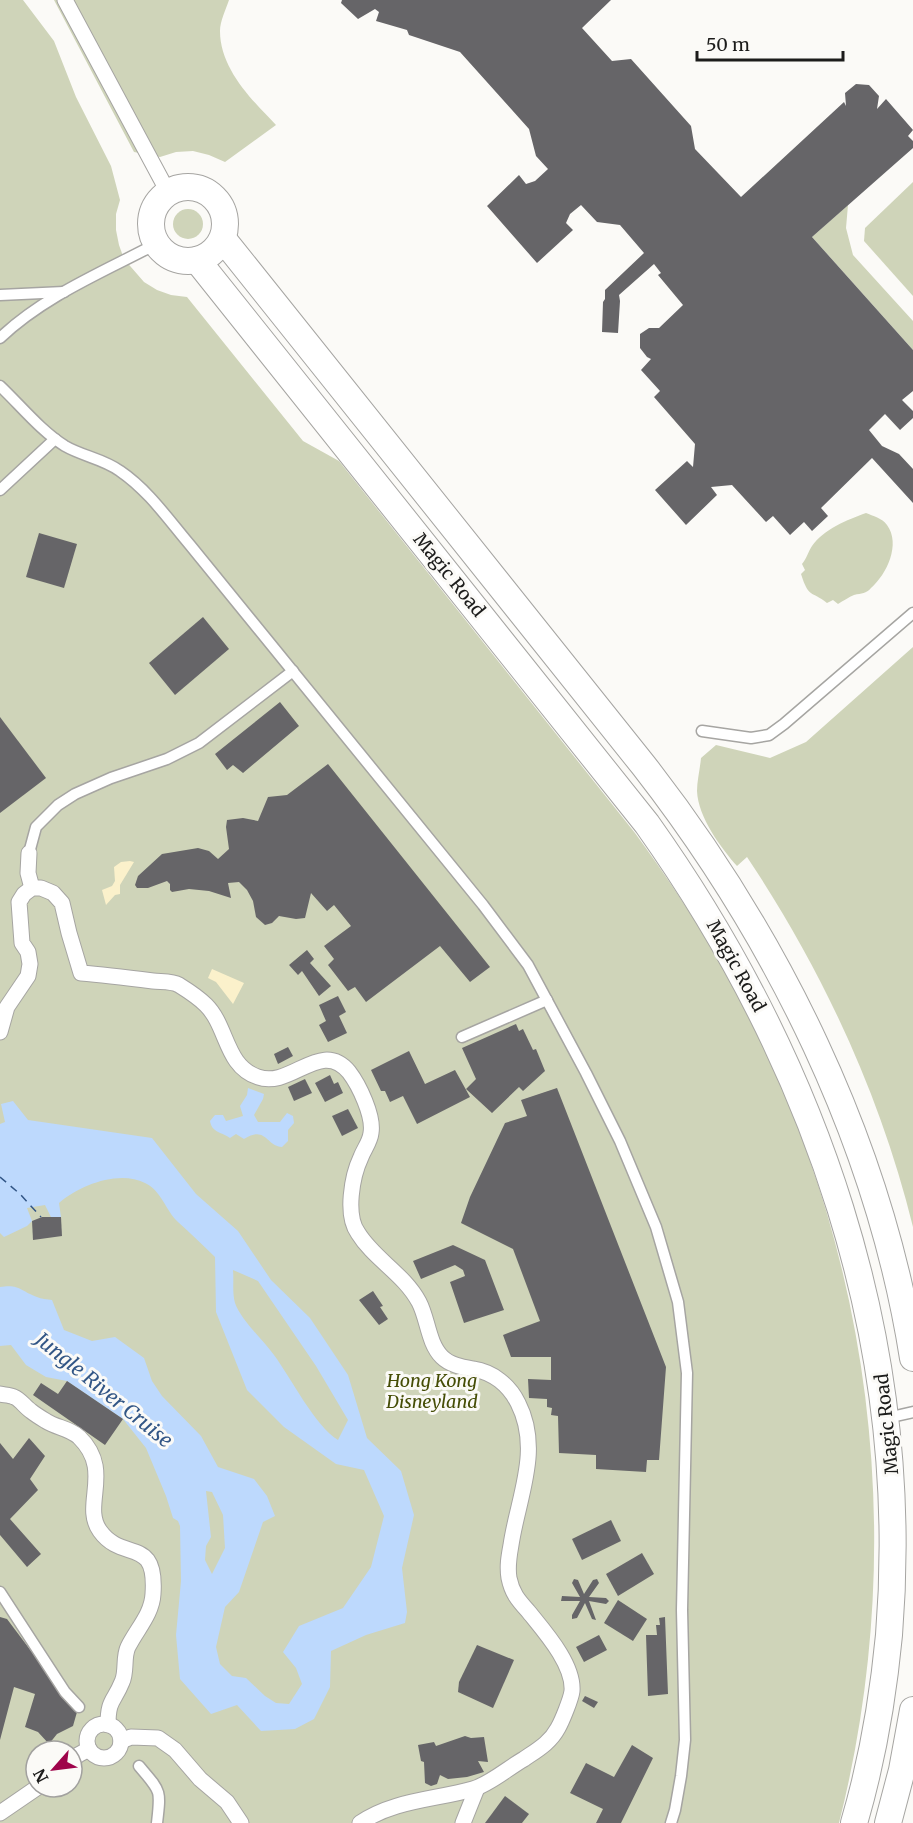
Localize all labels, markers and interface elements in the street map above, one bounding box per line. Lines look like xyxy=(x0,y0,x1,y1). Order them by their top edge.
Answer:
scale bar xyxy=(697,24,842,62)
text: 50 m xyxy=(706,33,750,56)
street label: Magic Road xyxy=(409,528,490,621)
street label: Magic Road xyxy=(702,916,771,1016)
water label: Jungle River Cruise xyxy=(29,1325,178,1453)
park label: Hong Kong Disneyland xyxy=(385,1369,478,1413)
street label: Magic Road xyxy=(870,1372,903,1476)
north arrow xyxy=(24,1739,84,1799)
text: N xyxy=(29,1765,53,1786)

